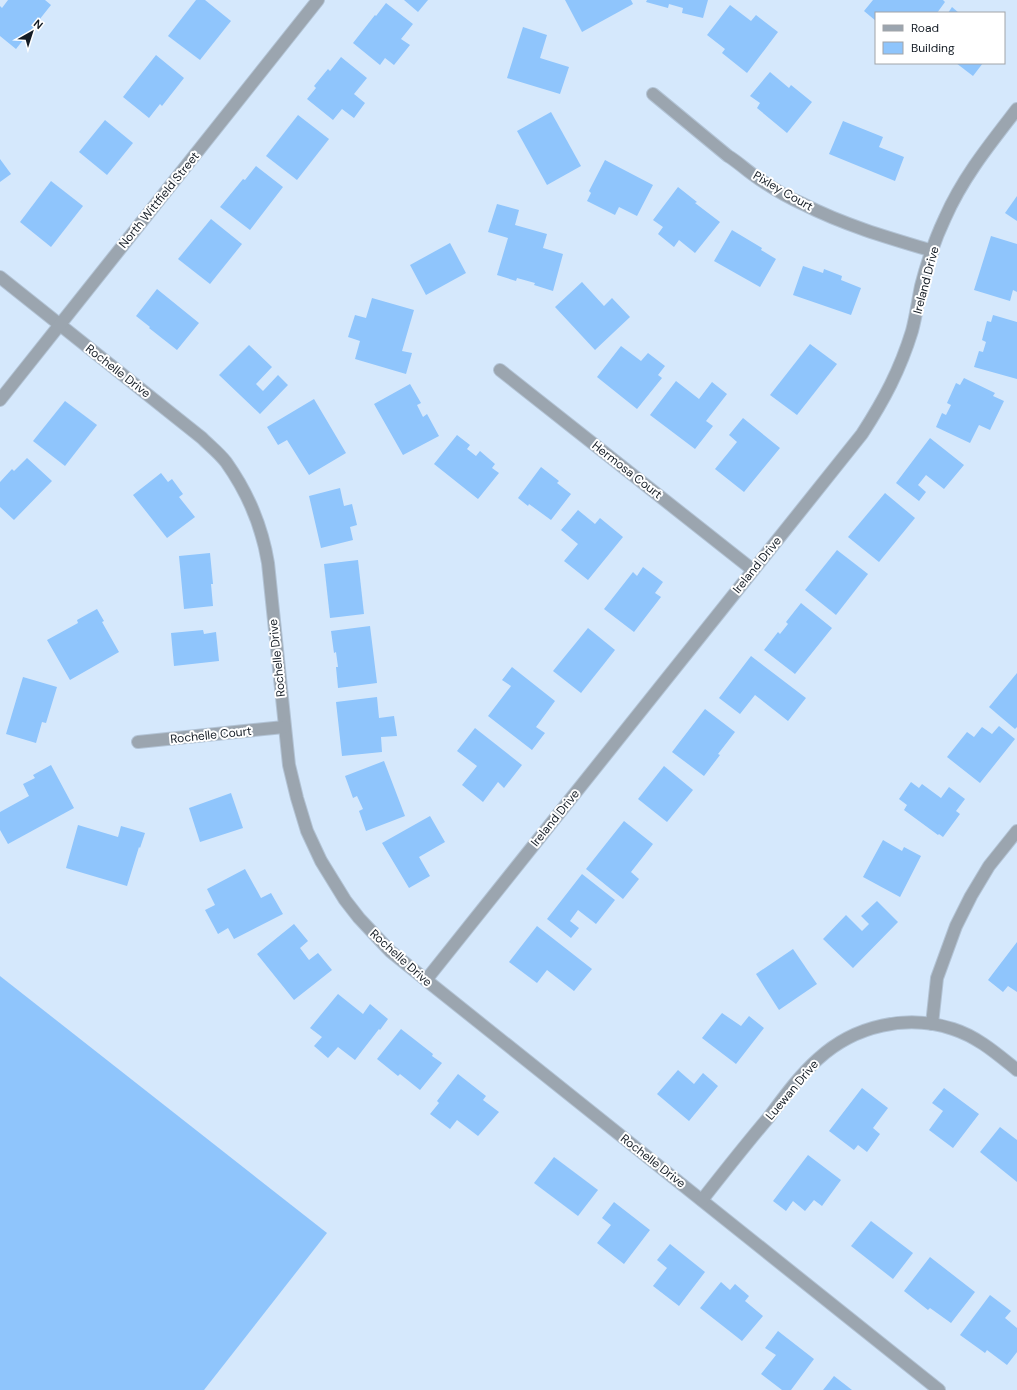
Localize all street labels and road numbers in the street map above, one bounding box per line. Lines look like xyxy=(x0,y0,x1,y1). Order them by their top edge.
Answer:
street label: North Wittfield Street xyxy=(115,148,203,251)
street label: Pixley Court xyxy=(750,167,816,215)
street label: Ireland Drive xyxy=(909,244,943,315)
street label: Rochelle Drive xyxy=(82,341,154,401)
street label: Hermosa Court xyxy=(589,438,666,503)
street label: Ireland Drive xyxy=(729,533,785,597)
street label: Rochelle Drive xyxy=(265,618,289,698)
street label: Rochelle Court xyxy=(170,723,253,747)
street label: Ireland Drive xyxy=(527,786,583,850)
street label: Rochelle Drive xyxy=(367,926,436,990)
street label: Luewan Drive xyxy=(762,1056,822,1123)
street label: Rochelle Drive xyxy=(617,1131,689,1191)

